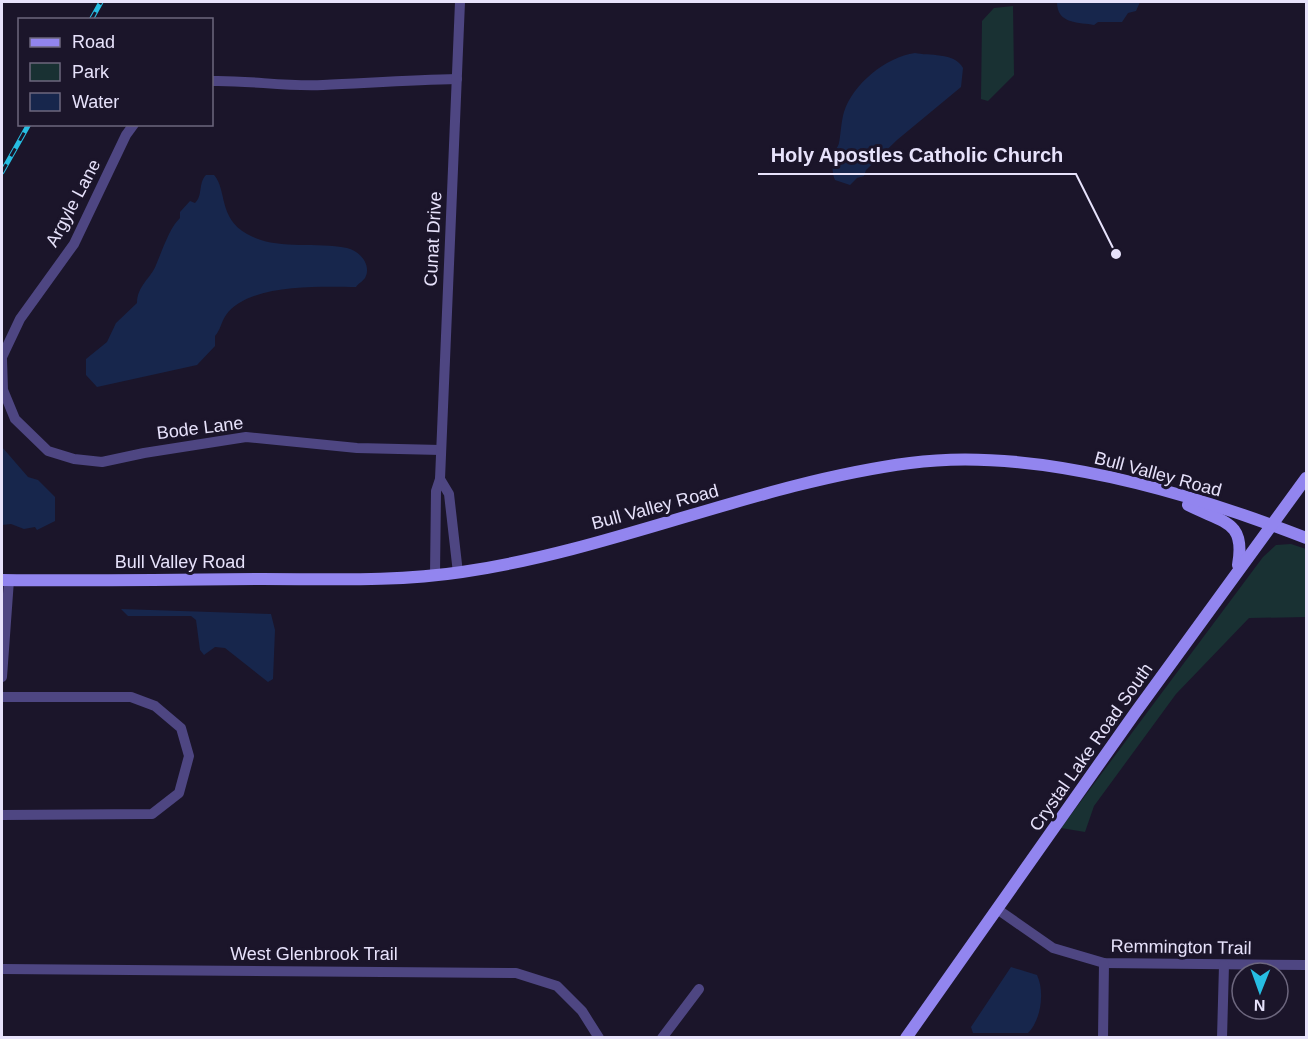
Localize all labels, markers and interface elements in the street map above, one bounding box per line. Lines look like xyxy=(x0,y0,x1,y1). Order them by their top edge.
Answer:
legend xyxy=(18,18,213,126)
text: Road xyxy=(72,32,115,52)
text: Park xyxy=(72,62,110,82)
text: Water xyxy=(72,92,119,112)
callout: Holy Apostles Catholic Church xyxy=(758,136,1076,174)
text: Holy Apostles Catholic Church xyxy=(771,144,1063,166)
street label: Argyle Lane xyxy=(42,156,104,250)
street label: Cunat Drive xyxy=(421,191,445,287)
street label: Bode Lane xyxy=(156,413,244,443)
street label: Bull Valley Road xyxy=(1092,447,1224,501)
street label: Bull Valley Road xyxy=(589,480,721,534)
street label: Bull Valley Road xyxy=(115,552,245,572)
street label: Crystal Lake Road South xyxy=(1025,659,1157,835)
street label: Remmington Trail xyxy=(1110,936,1252,958)
street label: West Glenbrook Trail xyxy=(230,944,398,964)
north arrow xyxy=(1230,961,1290,1021)
text: N xyxy=(1254,997,1266,1014)

